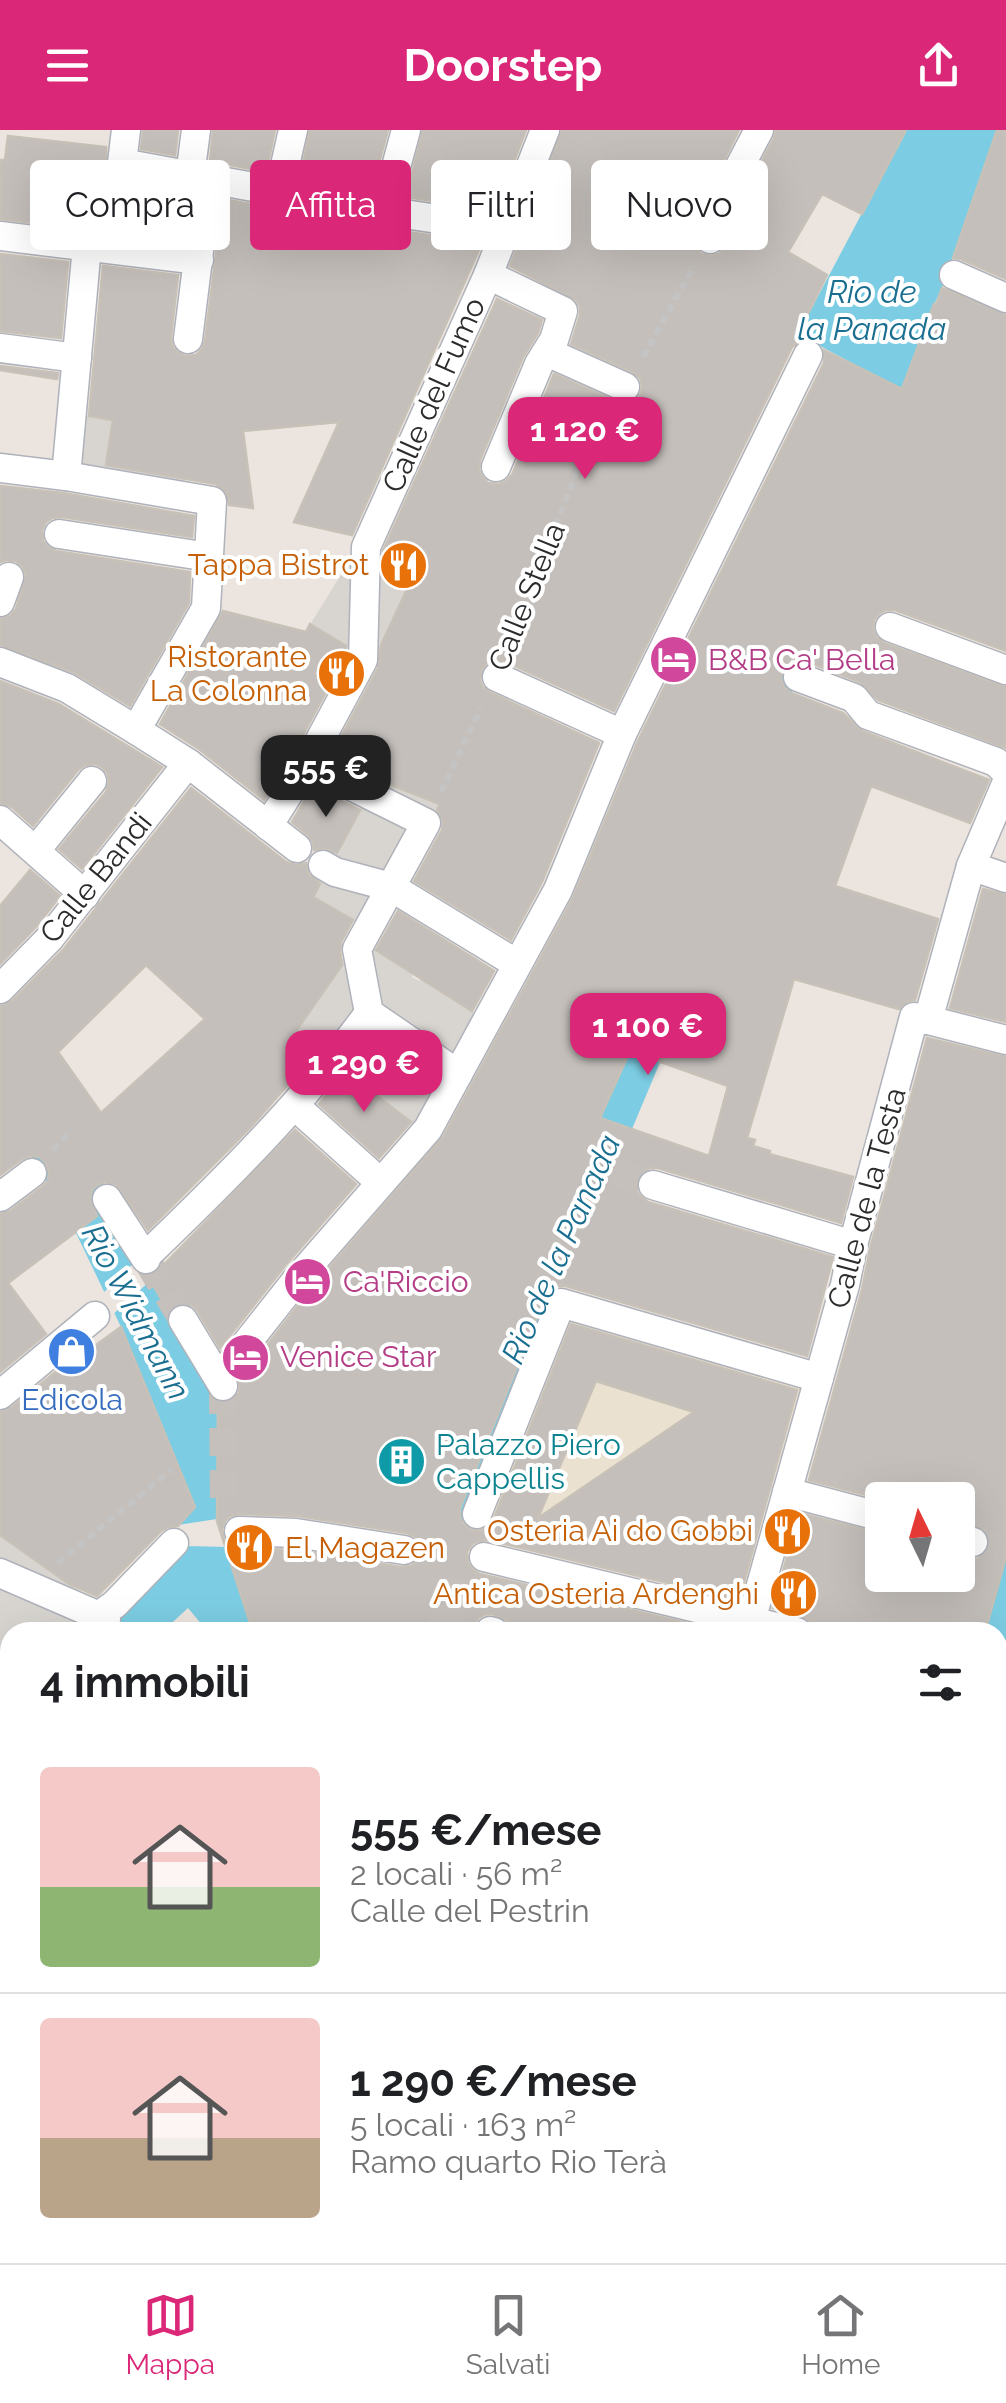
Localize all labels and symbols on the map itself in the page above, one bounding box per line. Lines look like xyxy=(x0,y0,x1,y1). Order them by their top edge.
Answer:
water label: Rio de la Panada xyxy=(798,273,946,347)
street label: Calle del Fumo xyxy=(375,292,492,498)
pin: 1 120 € xyxy=(493,397,677,482)
street label: Calle Stella xyxy=(481,518,572,676)
restaurant icon: Tappa Bistrot xyxy=(378,539,430,591)
place label: Tappa Bistrot xyxy=(188,547,369,582)
hotel icon: B&B Ca' Bella xyxy=(647,634,699,686)
place label: Ristorante La Colonna xyxy=(150,639,307,708)
place label: B&B Ca' Bella xyxy=(708,642,895,677)
restaurant icon: Ristorante La Colonna xyxy=(316,648,368,700)
pin: 555 € xyxy=(256,735,396,820)
street label: Calle Bandi xyxy=(32,805,159,950)
pin: 1 100 € xyxy=(556,993,740,1078)
pin: 1 290 € xyxy=(272,1030,456,1115)
street label: Calle de la Testa xyxy=(820,1084,913,1312)
water label: Rio de la Panada xyxy=(494,1129,628,1369)
water label: Rio Widmann xyxy=(75,1218,198,1406)
hotel icon: Ca'Riccio xyxy=(282,1256,334,1308)
place label: Ca'Riccio xyxy=(343,1264,469,1299)
shop icon: Edicola xyxy=(46,1325,98,1377)
hotel icon: Venice Star xyxy=(219,1331,271,1383)
place label: Venice Star xyxy=(280,1339,437,1374)
place label: Edicola xyxy=(21,1382,123,1417)
place label: Palazzo Piero Cappellis xyxy=(436,1427,621,1496)
building icon: Palazzo Piero Cappellis xyxy=(375,1436,427,1488)
north arrow xyxy=(865,1482,975,1592)
restaurant icon: Osteria Ai do Gobbi xyxy=(762,1505,814,1557)
place label: Osteria Ai do Gobbi xyxy=(487,1513,753,1548)
restaurant icon: El Magazen xyxy=(224,1522,276,1574)
place label: El Magazen xyxy=(285,1530,445,1565)
restaurant icon: Antica Osteria Ardenghi xyxy=(768,1568,820,1620)
place label: Antica Osteria Ardenghi xyxy=(433,1576,759,1611)

